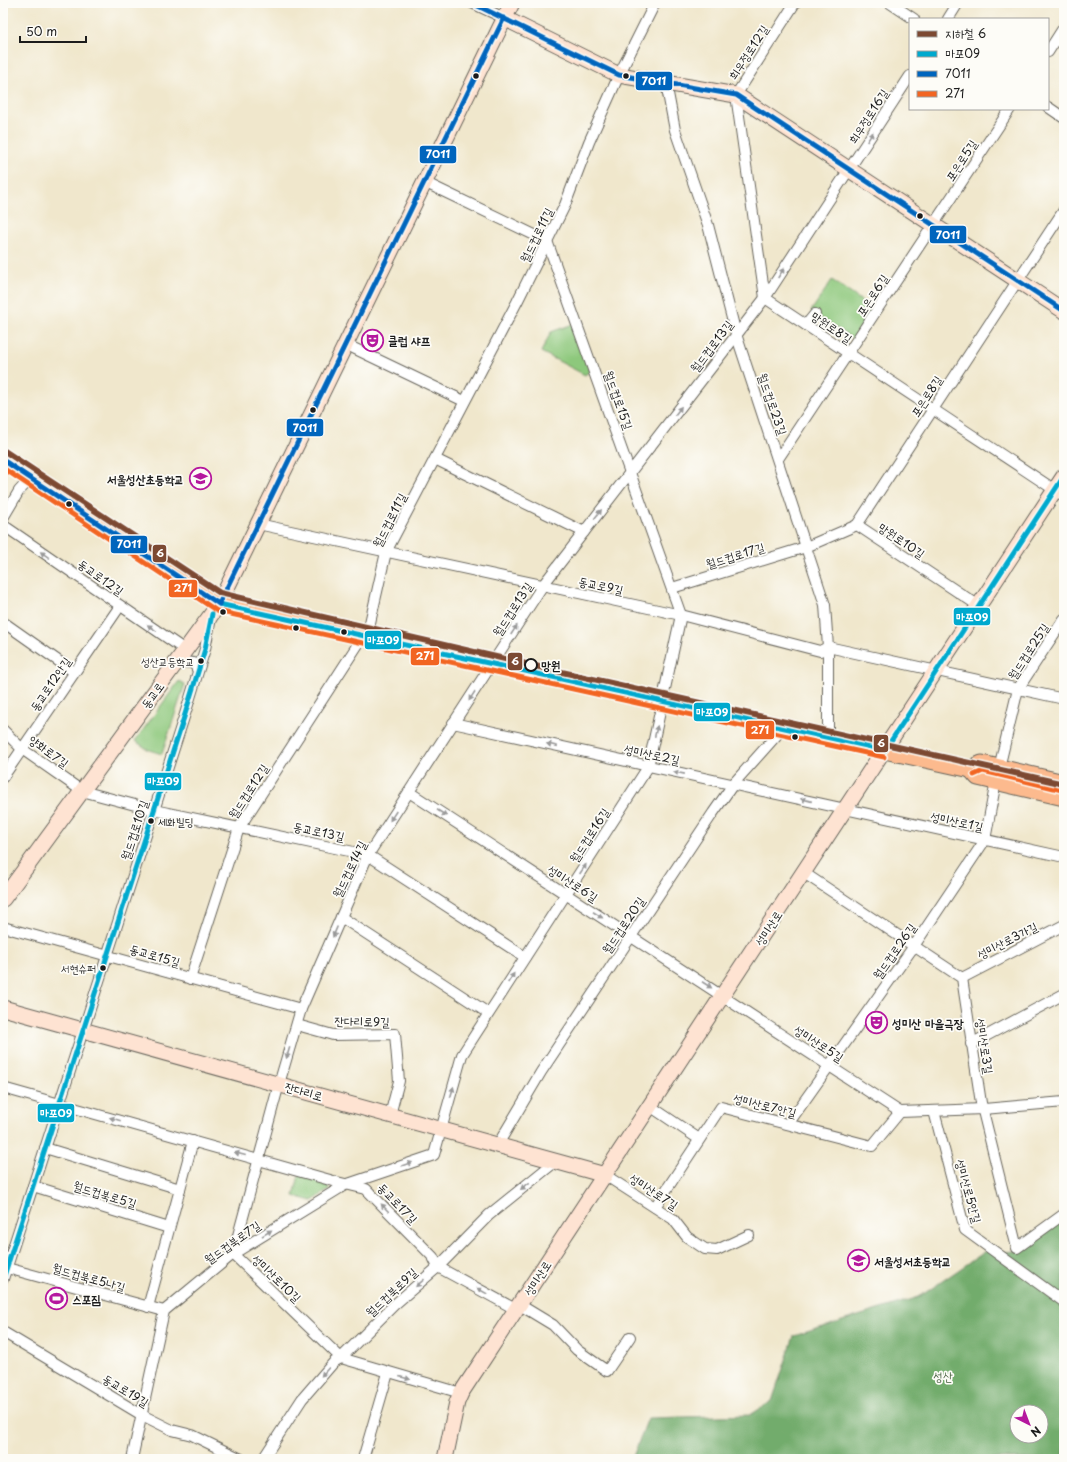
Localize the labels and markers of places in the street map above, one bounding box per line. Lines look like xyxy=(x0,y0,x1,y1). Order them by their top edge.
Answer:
unlabelled marker xyxy=(471,71,481,81)
unlabelled marker xyxy=(621,71,631,81)
unlabelled marker xyxy=(915,211,925,221)
theatre icon: 클럽 샤프 xyxy=(359,327,385,353)
place label: 클럽 샤프 xyxy=(388,331,431,349)
unlabelled marker xyxy=(308,405,318,415)
school or university icon: 서울성산초등학교 xyxy=(187,466,213,492)
place label: 서울성산초등학교 xyxy=(107,470,184,488)
unlabelled marker xyxy=(64,499,74,509)
unlabelled marker xyxy=(218,607,228,617)
unlabelled marker xyxy=(291,623,301,633)
unlabelled marker xyxy=(339,627,349,637)
place label: 성산교등학교 xyxy=(141,653,194,670)
marker: 성산교등학교 xyxy=(196,656,206,666)
place label: 망원 xyxy=(541,656,561,674)
marker: 망원 xyxy=(524,658,538,672)
unlabelled marker xyxy=(790,732,800,742)
place label: 세화빌딩 xyxy=(158,813,193,830)
marker: 세화빌딩 xyxy=(146,816,156,826)
place label: 서현슈퍼 xyxy=(61,960,96,977)
marker: 서현슈퍼 xyxy=(98,963,108,973)
theatre icon: 성미산 마을극장 xyxy=(864,1010,890,1036)
place label: 성미산 마을극장 xyxy=(891,1014,964,1032)
school or university icon: 서울성서초등학교 xyxy=(846,1248,872,1274)
place label: 서울성서초등학교 xyxy=(874,1252,951,1270)
sports icon: 스포짐 xyxy=(43,1286,69,1312)
place label: 스포짐 xyxy=(72,1290,101,1308)

